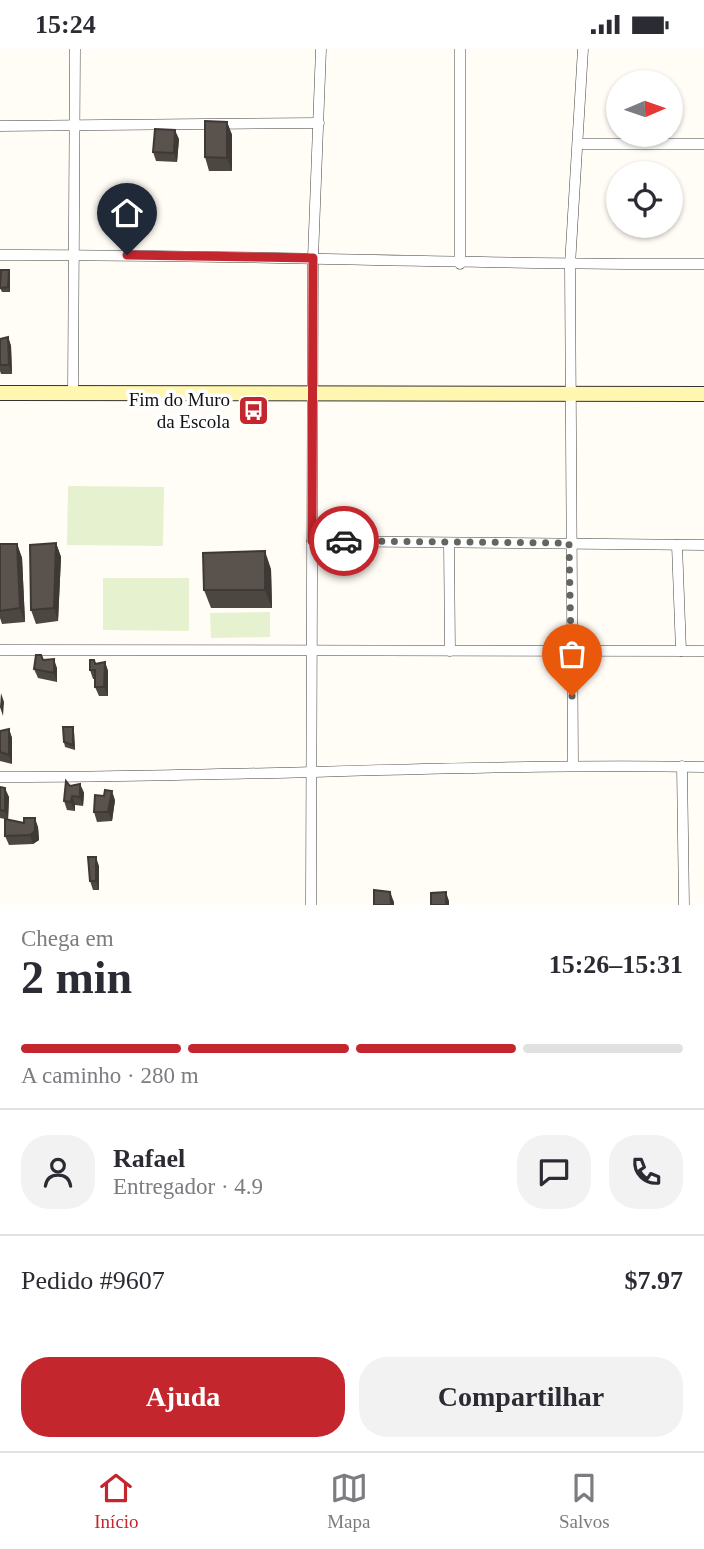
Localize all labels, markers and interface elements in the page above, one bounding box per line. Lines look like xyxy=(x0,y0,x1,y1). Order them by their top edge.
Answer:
text: 15:24 xyxy=(35,10,96,39)
north arrow xyxy=(606,70,682,147)
map controls xyxy=(606,70,683,238)
button: locate xyxy=(606,161,683,238)
pin xyxy=(97,183,157,255)
icon: home xyxy=(108,194,146,232)
place label: Fim do Muro da Escola xyxy=(129,389,231,432)
bus stop icon: Fim do Muro da Escola xyxy=(236,393,270,427)
courier xyxy=(309,506,379,576)
icon: car xyxy=(325,522,363,560)
pin xyxy=(542,624,602,696)
icon: bag xyxy=(553,635,591,673)
text: Chega em xyxy=(21,926,114,951)
text: 15:26–15:31 xyxy=(549,950,683,979)
text: 2 min xyxy=(21,952,132,1003)
text: A caminho · 280 m xyxy=(21,1063,199,1088)
button: person xyxy=(21,1135,95,1209)
button: chat xyxy=(517,1135,591,1209)
button: phone xyxy=(609,1135,683,1209)
text: Rafael xyxy=(113,1144,185,1173)
text: Entregador · 4.9 xyxy=(113,1174,263,1199)
text: Pedido #9607 xyxy=(21,1266,165,1295)
text: $7.97 xyxy=(625,1266,683,1295)
button: Ajuda xyxy=(21,1357,345,1437)
button: Compartilhar xyxy=(359,1357,683,1437)
tab: Início xyxy=(94,1469,139,1533)
tab: Mapa xyxy=(327,1469,370,1533)
tab: Salvos xyxy=(559,1469,610,1533)

